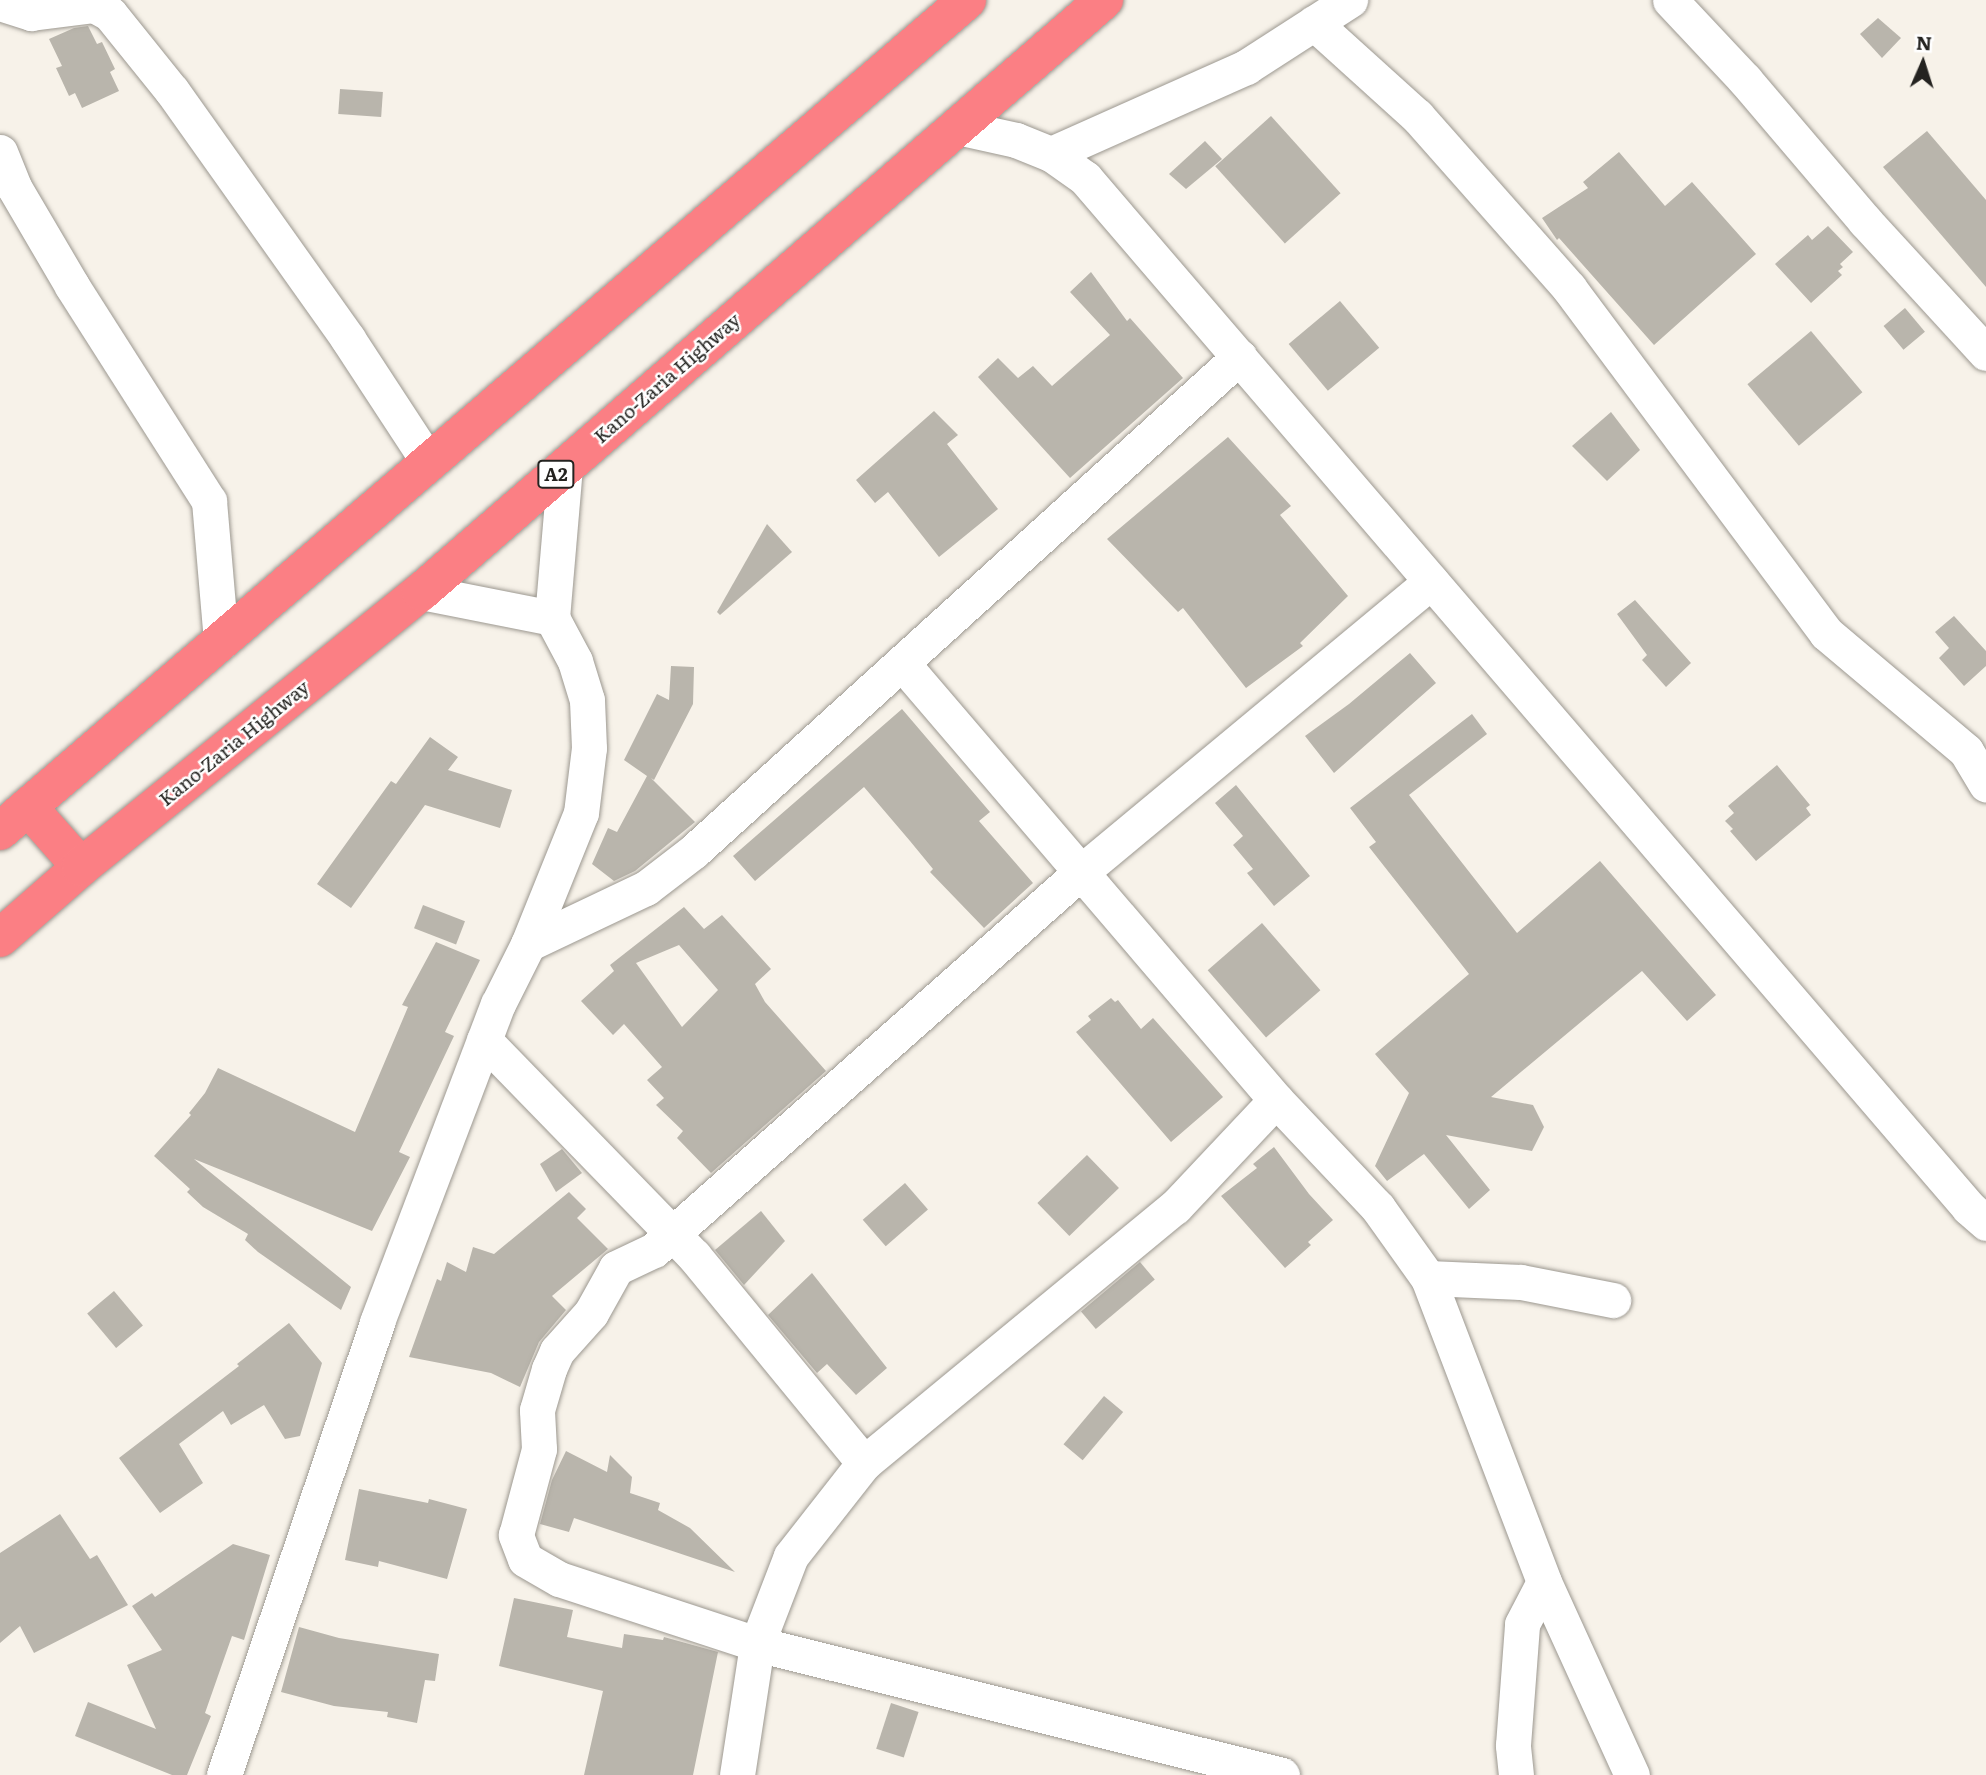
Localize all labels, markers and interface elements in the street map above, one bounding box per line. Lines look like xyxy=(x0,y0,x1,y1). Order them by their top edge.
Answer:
north arrow xyxy=(1888,28,1958,98)
text: N xyxy=(1915,28,1933,56)
street label: Kano-Zaria Highway xyxy=(589,308,745,448)
road number: A2 xyxy=(537,460,575,488)
street label: Kano-Zaria Highway xyxy=(154,675,314,811)

